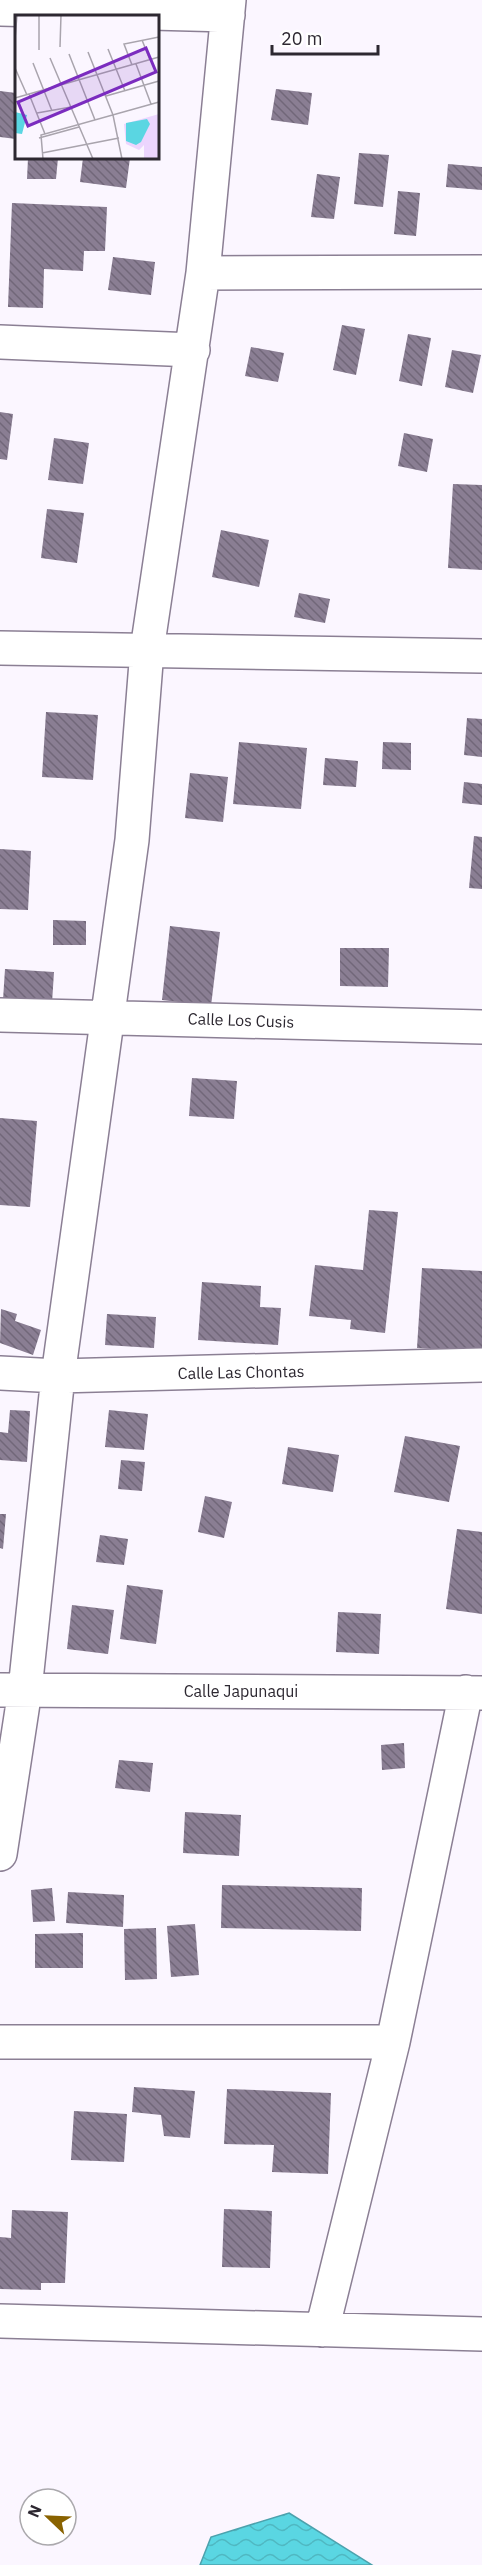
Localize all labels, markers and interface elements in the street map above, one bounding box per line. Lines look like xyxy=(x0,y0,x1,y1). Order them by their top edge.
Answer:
inset map xyxy=(15,15,159,159)
scale bar xyxy=(272,18,378,56)
text: 20 m xyxy=(281,27,323,50)
street label: Calle Los Cusis xyxy=(187,1008,295,1032)
street label: Calle Las Chontas xyxy=(177,1361,305,1383)
street label: Calle Japunaqui xyxy=(184,1681,298,1701)
north arrow xyxy=(18,2487,78,2547)
text: N xyxy=(23,2502,46,2520)

